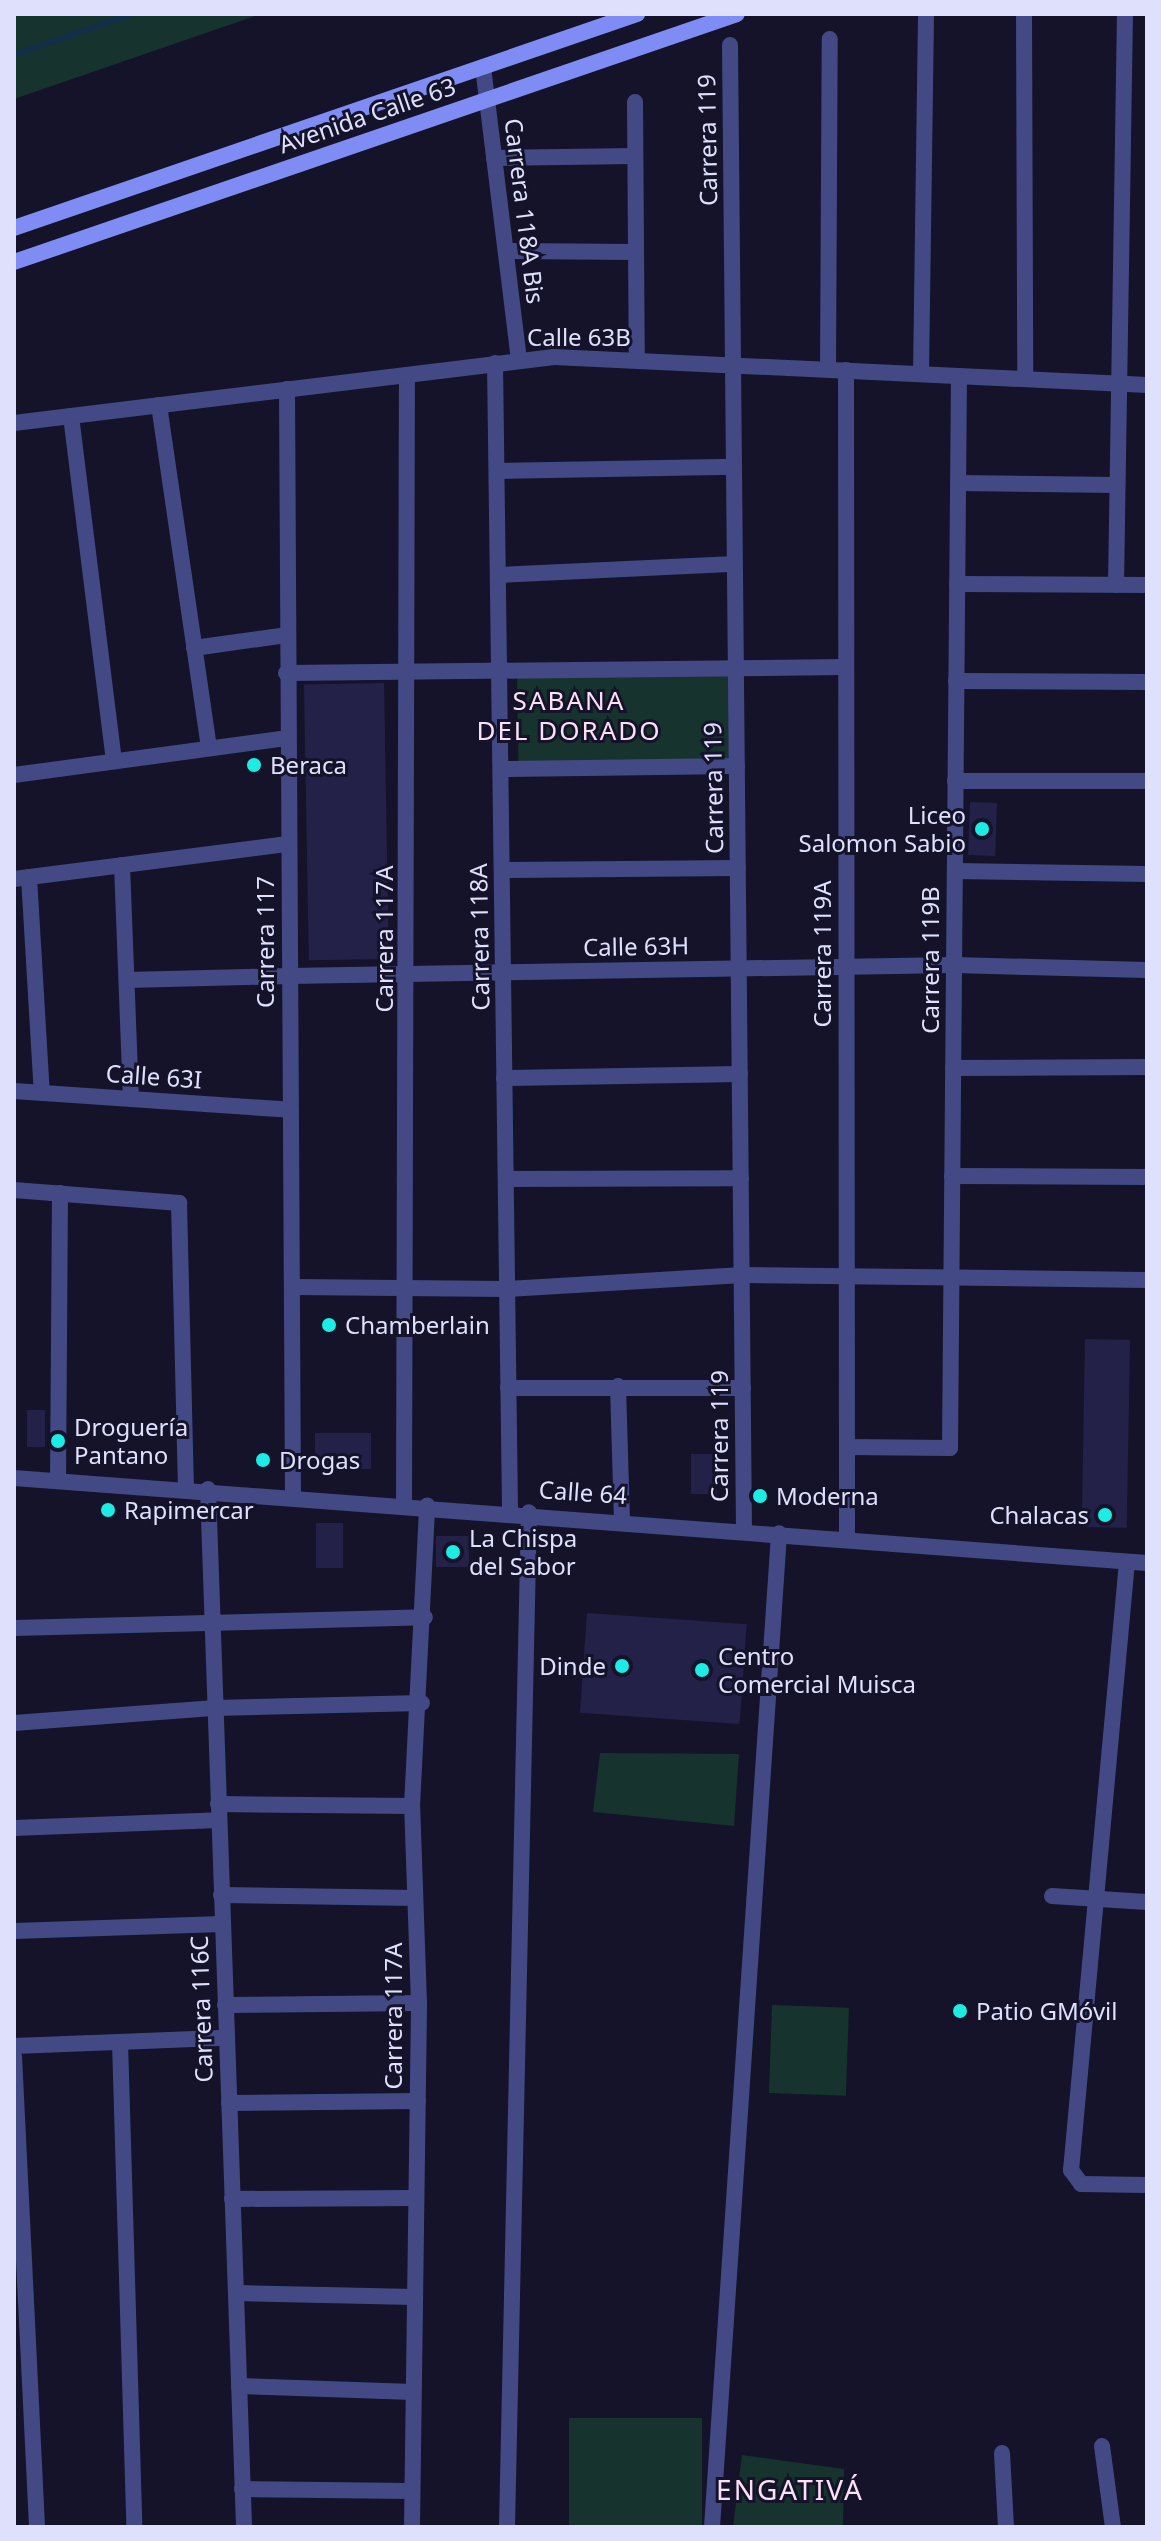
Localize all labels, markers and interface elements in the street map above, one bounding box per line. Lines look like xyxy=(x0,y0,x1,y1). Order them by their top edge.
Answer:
street label: Avenida Calle 63 xyxy=(275,71,459,159)
street label: Carrera 119 xyxy=(691,74,723,206)
street label: Carrera 118A Bis xyxy=(499,117,551,305)
street label: Calle 63B xyxy=(527,323,631,351)
district label: SABANA DEL DORADO xyxy=(476,685,662,746)
street label: Carrera 119 xyxy=(697,722,729,854)
place label: Beraca xyxy=(270,751,347,779)
marker: Beraca xyxy=(245,756,263,774)
place label: Liceo Salomon Sabio xyxy=(799,801,966,857)
marker: Liceo Salomon Sabio xyxy=(973,820,991,838)
street label: Carrera 118A xyxy=(463,863,495,1011)
street label: Carrera 117A xyxy=(370,865,398,1013)
street label: Carrera 117 xyxy=(251,876,279,1008)
street label: Carrera 119A xyxy=(808,880,836,1028)
street label: Carrera 119B xyxy=(916,886,944,1034)
street label: Calle 63H xyxy=(583,931,689,961)
street label: Calle 63I xyxy=(105,1058,203,1094)
place label: Chamberlain xyxy=(345,1311,490,1339)
marker: Chamberlain xyxy=(320,1316,338,1334)
street label: Carrera 119 xyxy=(705,1370,733,1502)
place label: Droguería Pantano xyxy=(74,1413,188,1469)
marker: Droguería Pantano xyxy=(49,1432,67,1450)
place label: Drogas xyxy=(279,1446,360,1474)
marker: Drogas xyxy=(254,1451,272,1469)
street label: Calle 64 xyxy=(538,1475,628,1509)
place label: Moderna xyxy=(776,1482,879,1510)
marker: Moderna xyxy=(751,1487,769,1505)
place label: Rapimercar xyxy=(124,1496,254,1524)
marker: Rapimercar xyxy=(99,1501,117,1519)
place label: Chalacas xyxy=(989,1501,1089,1529)
marker: Chalacas xyxy=(1096,1506,1114,1524)
place label: La Chispa del Sabor xyxy=(469,1524,577,1580)
marker: La Chispa del Sabor xyxy=(444,1543,462,1561)
place label: Centro Comercial Muisca xyxy=(718,1642,916,1698)
place label: Dinde xyxy=(539,1652,606,1680)
marker: Dinde xyxy=(613,1657,631,1675)
marker: Centro Comercial Muisca xyxy=(693,1661,711,1679)
street label: Carrera 116C xyxy=(184,1935,218,2083)
street label: Carrera 117A xyxy=(379,1942,407,2090)
place label: Patio GMóvil xyxy=(976,1997,1117,2025)
marker: Patio GMóvil xyxy=(951,2002,969,2020)
district label: ENGATIVÁ xyxy=(716,2472,864,2506)

